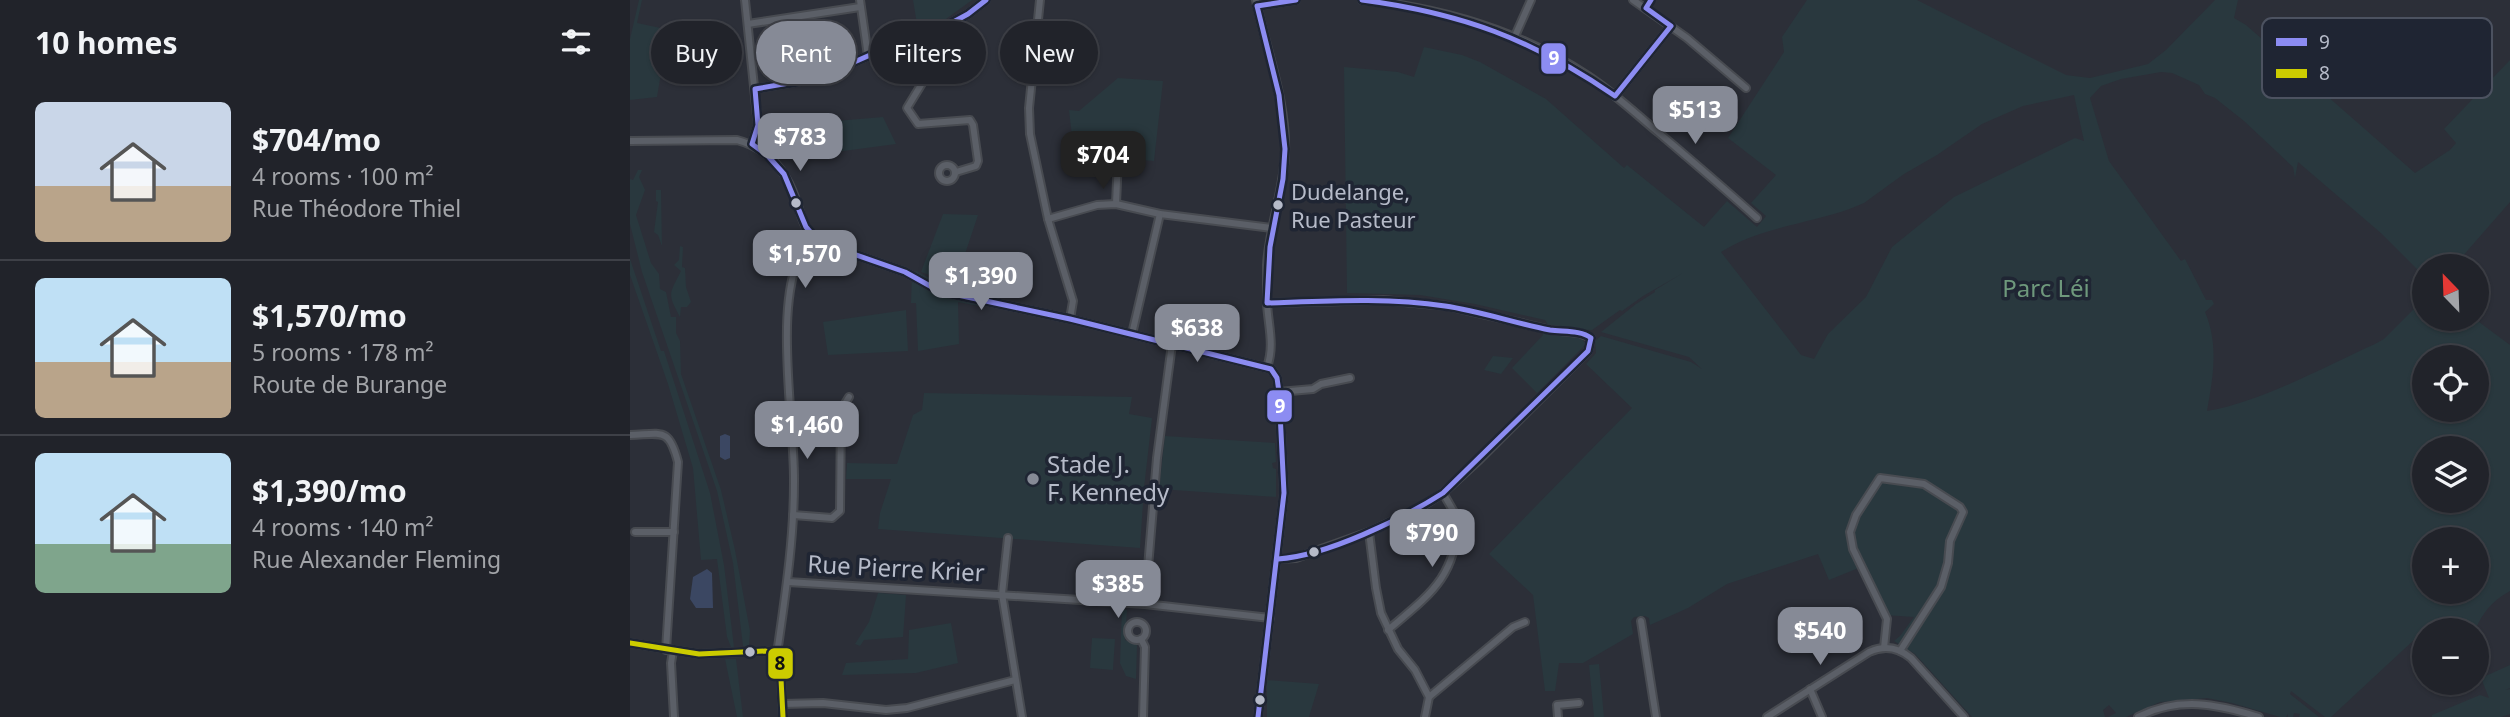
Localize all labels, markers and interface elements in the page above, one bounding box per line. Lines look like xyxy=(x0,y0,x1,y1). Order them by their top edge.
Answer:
legend xyxy=(2262,18,2492,98)
chip: Buy xyxy=(651,21,742,84)
chip: Rent xyxy=(756,21,856,84)
chip: Filters xyxy=(870,21,986,84)
chip: New xyxy=(1000,21,1098,84)
text: 10 homes xyxy=(35,22,178,63)
icon: filters xyxy=(557,23,595,61)
text: 9 xyxy=(2319,29,2330,55)
line badge: 9 xyxy=(1540,42,1567,75)
text: 9 xyxy=(1549,45,1560,71)
text: 8 xyxy=(2319,60,2330,86)
pin: $513 xyxy=(1654,86,1736,146)
text: $513 xyxy=(1669,93,1721,125)
pin: $783 xyxy=(759,114,841,173)
text: $704/mo xyxy=(252,119,381,160)
text: $783 xyxy=(774,120,826,152)
icon: home xyxy=(91,130,175,214)
pin: $704 xyxy=(1062,132,1144,191)
text: $704 xyxy=(1077,138,1129,170)
text: 4 rooms · 100 m² xyxy=(252,160,434,192)
place label: Dudelange, Rue Pasteur xyxy=(1291,176,1416,234)
text: Rue Théodore Thiel xyxy=(252,192,461,224)
unlabelled marker xyxy=(789,196,803,210)
marker: Dudelange, Rue Pasteur xyxy=(1271,198,1285,212)
pin: $1,570 xyxy=(748,230,862,290)
text: $1,570 xyxy=(769,237,841,269)
pin: $1,390 xyxy=(924,252,1038,312)
north arrow xyxy=(2412,254,2488,331)
map controls xyxy=(2412,254,2489,695)
text: $1,390 xyxy=(945,259,1017,291)
park label: Parc Léi xyxy=(2002,271,2090,304)
text: $1,570/mo xyxy=(252,295,407,336)
pin: $638 xyxy=(1156,304,1238,364)
icon: home xyxy=(91,306,175,390)
text: $638 xyxy=(1171,311,1223,343)
text: 5 rooms · 178 m² xyxy=(252,336,434,368)
button: locate xyxy=(2412,345,2489,422)
text: Route de Burange xyxy=(252,368,447,400)
line badge: 9 xyxy=(1266,389,1293,423)
text: 9 xyxy=(1275,393,1286,419)
pin: $1,460 xyxy=(750,402,864,461)
text: $1,460 xyxy=(771,408,843,440)
button: layers xyxy=(2412,436,2489,513)
place label: Stade J. F. Kennedy xyxy=(1047,447,1170,508)
text: $1,390/mo xyxy=(252,470,407,511)
marker: Stade J. F. Kennedy xyxy=(1025,471,1041,487)
icon: home xyxy=(91,481,175,565)
pin: $790 xyxy=(1391,510,1473,569)
text: 4 rooms · 140 m² xyxy=(252,511,434,543)
text: $790 xyxy=(1406,516,1458,548)
button: + xyxy=(2412,527,2489,604)
text: Rue Alexander Fleming xyxy=(252,543,501,575)
unlabelled marker xyxy=(1307,545,1321,559)
street label: Rue Pierre Krier xyxy=(807,546,986,589)
pin: $385 xyxy=(1077,560,1159,620)
text: $385 xyxy=(1092,567,1144,599)
pin: $540 xyxy=(1779,608,1861,667)
text: $540 xyxy=(1794,614,1846,646)
button: − xyxy=(2412,618,2489,695)
unlabelled marker xyxy=(743,645,757,659)
line badge: 8 xyxy=(767,647,794,680)
text: 8 xyxy=(775,650,786,676)
unlabelled marker xyxy=(1253,693,1267,707)

